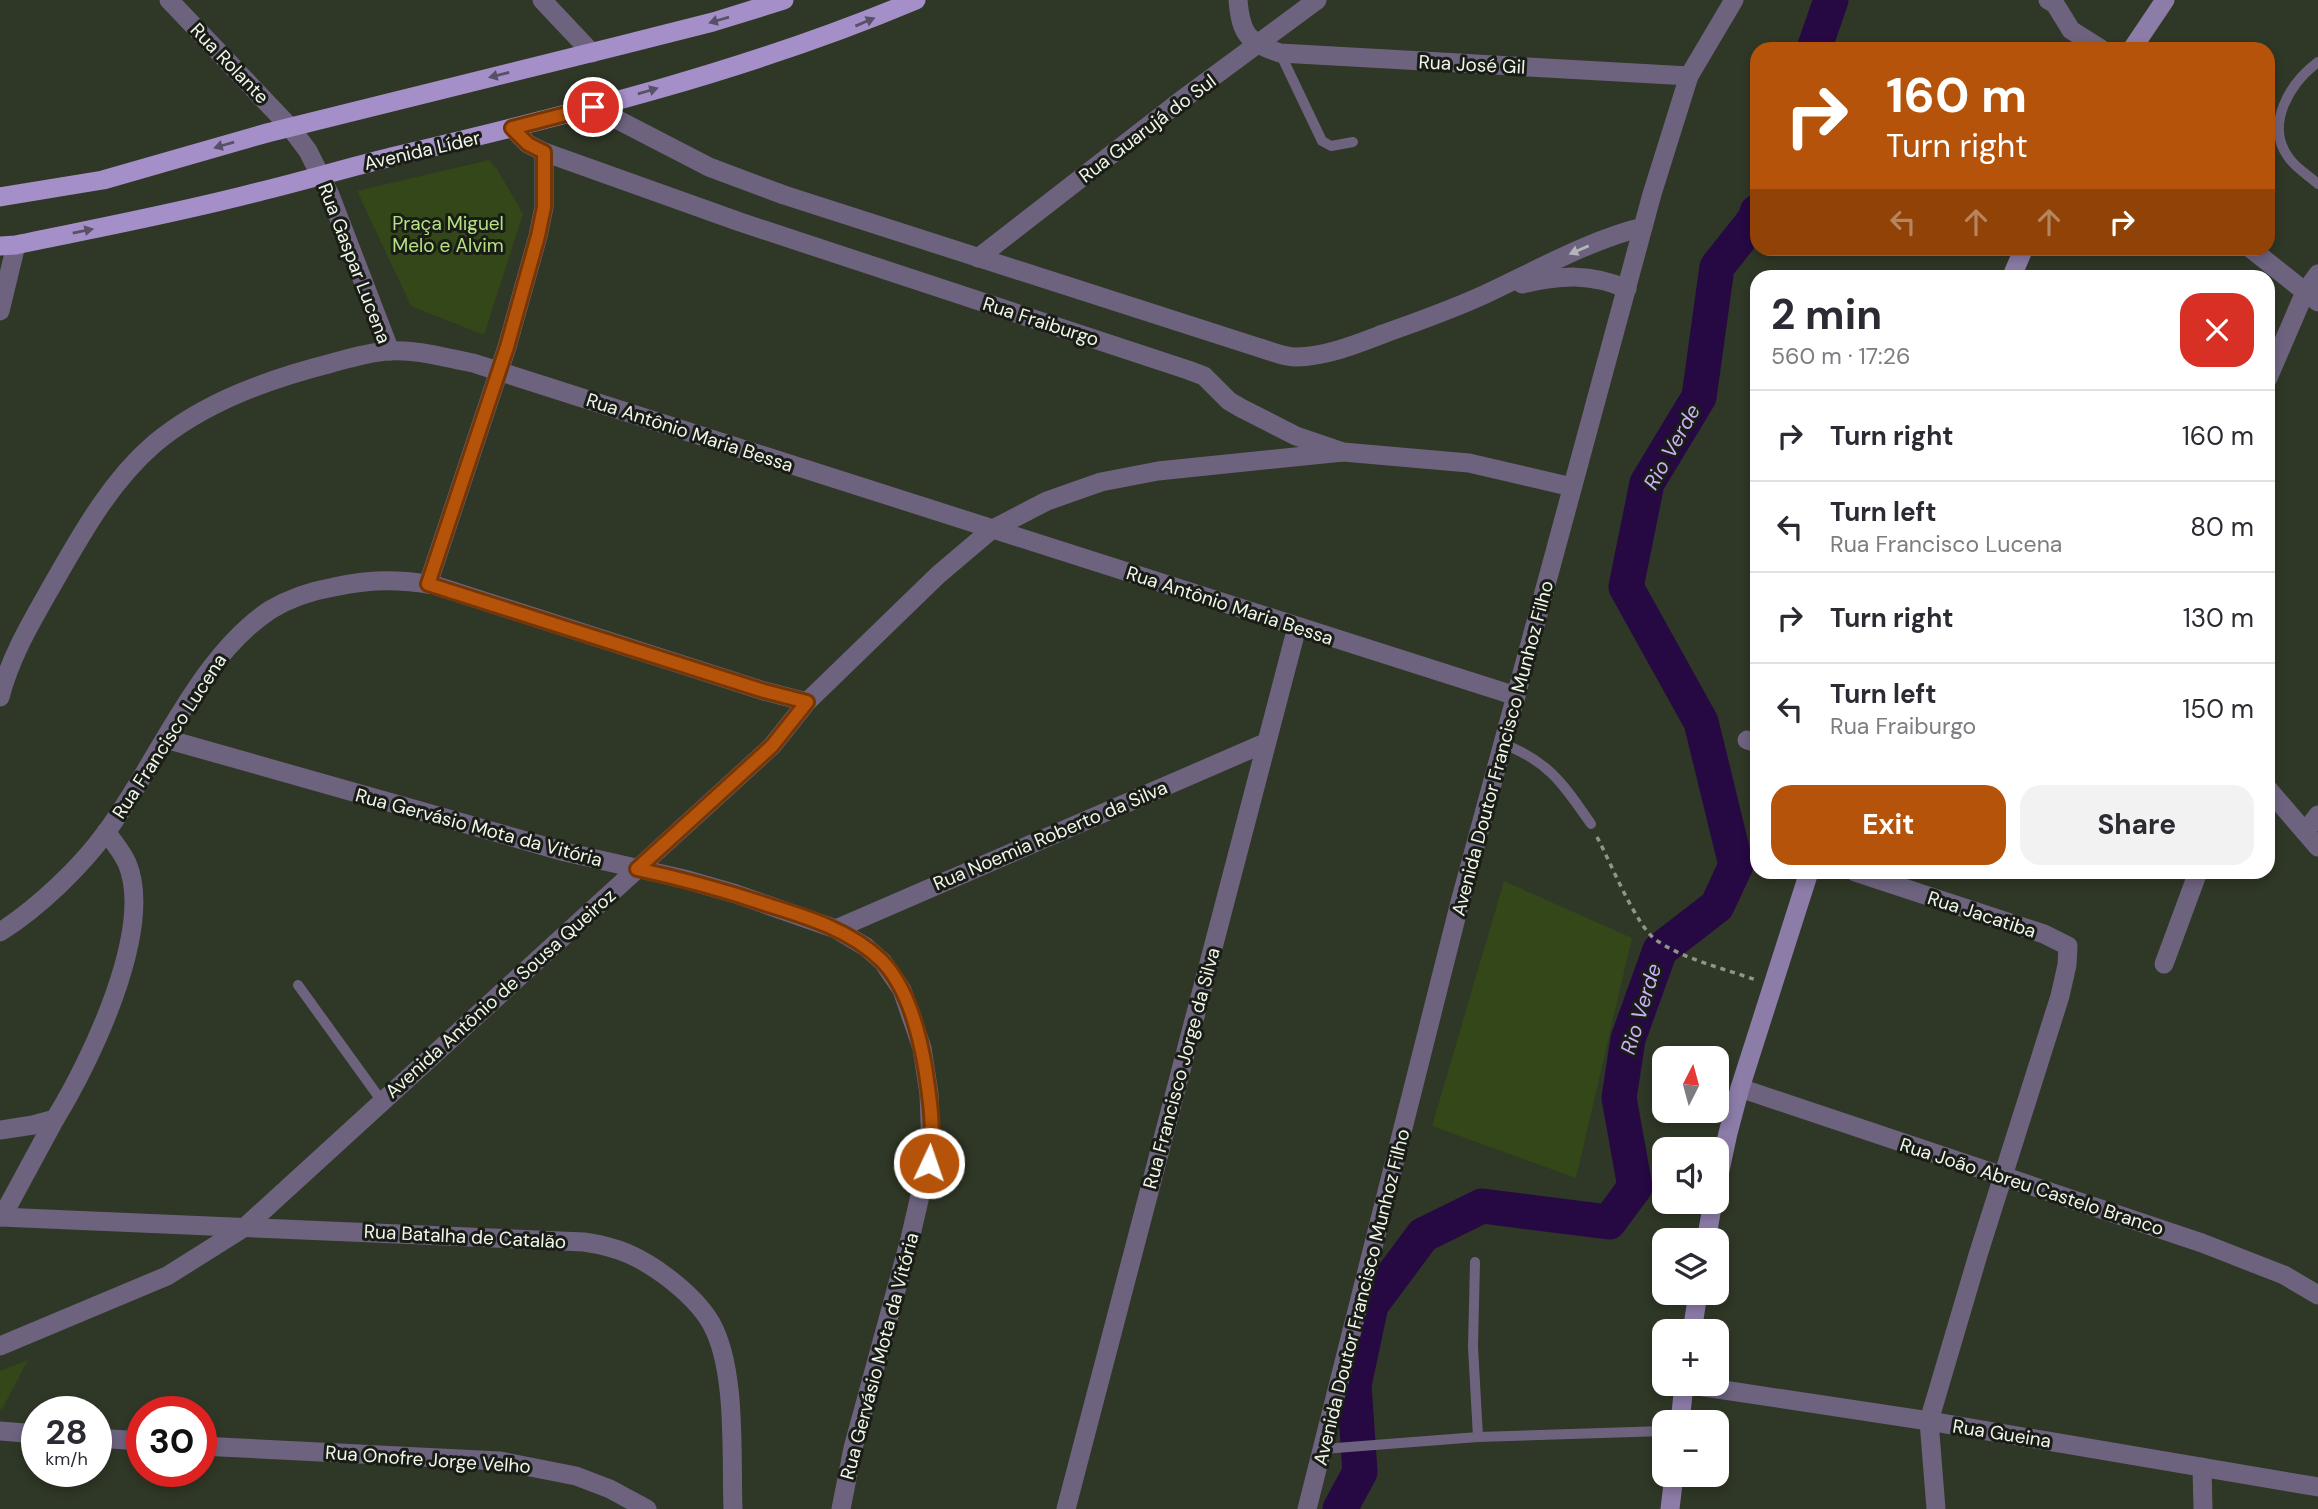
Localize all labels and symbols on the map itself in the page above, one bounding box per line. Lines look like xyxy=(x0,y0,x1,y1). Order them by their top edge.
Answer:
one-way arrow xyxy=(708,15,729,25)
one-way arrow xyxy=(854,16,875,27)
street label: Rua Rolante xyxy=(185,18,274,109)
street label: Rua José Gil xyxy=(1418,49,1526,80)
street label: Rua Guarujá do Sul xyxy=(1074,69,1221,188)
one-way arrow xyxy=(487,70,509,81)
pin xyxy=(563,77,623,137)
one-way arrow xyxy=(638,85,659,95)
street label: Avenida Líder xyxy=(361,125,483,176)
one-way arrow xyxy=(213,140,235,151)
street label: Rua Gaspar Lucena xyxy=(312,179,397,347)
park label: Praça Miguel Melo e Alvim xyxy=(392,211,504,258)
one-way arrow xyxy=(72,226,94,237)
one-way arrow xyxy=(1569,244,1589,256)
street label: Rua Fraiburgo xyxy=(980,291,1102,352)
street label: Rua Antônio Maria Bessa xyxy=(583,387,797,478)
water label: Rio Verde xyxy=(1637,399,1707,495)
street label: Rua Antônio Maria Bessa xyxy=(1123,560,1337,651)
street label: Avenida Doutor Francisco Munhoz Filho xyxy=(1446,578,1559,918)
street label: Rua Francisco Lucena xyxy=(107,649,232,824)
street label: Rua Noemia Roberto da Silva xyxy=(929,775,1171,896)
street label: Rua Gervásio Mota da Vitória xyxy=(353,782,605,873)
street label: Avenida Antônio de Sousa Queiroz xyxy=(380,883,621,1104)
street label: Rua Jacatiba xyxy=(1924,885,2039,944)
street label: Rua Francisco Jorge da Silva xyxy=(1137,945,1226,1192)
water label: Rio Verde xyxy=(1614,960,1668,1058)
north arrow xyxy=(1652,1046,1729,1124)
position arrow xyxy=(892,1126,966,1200)
street label: Avenida Doutor Francisco Munhoz Filho xyxy=(1308,1126,1415,1468)
street label: Rua João Abreu Castelo Branco xyxy=(1897,1132,2167,1241)
street label: Rua Batalha de Catalão xyxy=(363,1219,567,1254)
street label: Rua Gervásio Mota da Vitória xyxy=(834,1230,925,1482)
speed limit sign: 30 xyxy=(126,1396,217,1487)
street label: Rua Gueina xyxy=(1951,1413,2053,1454)
street label: Rua Onofre Jorge Velho xyxy=(324,1440,531,1479)

